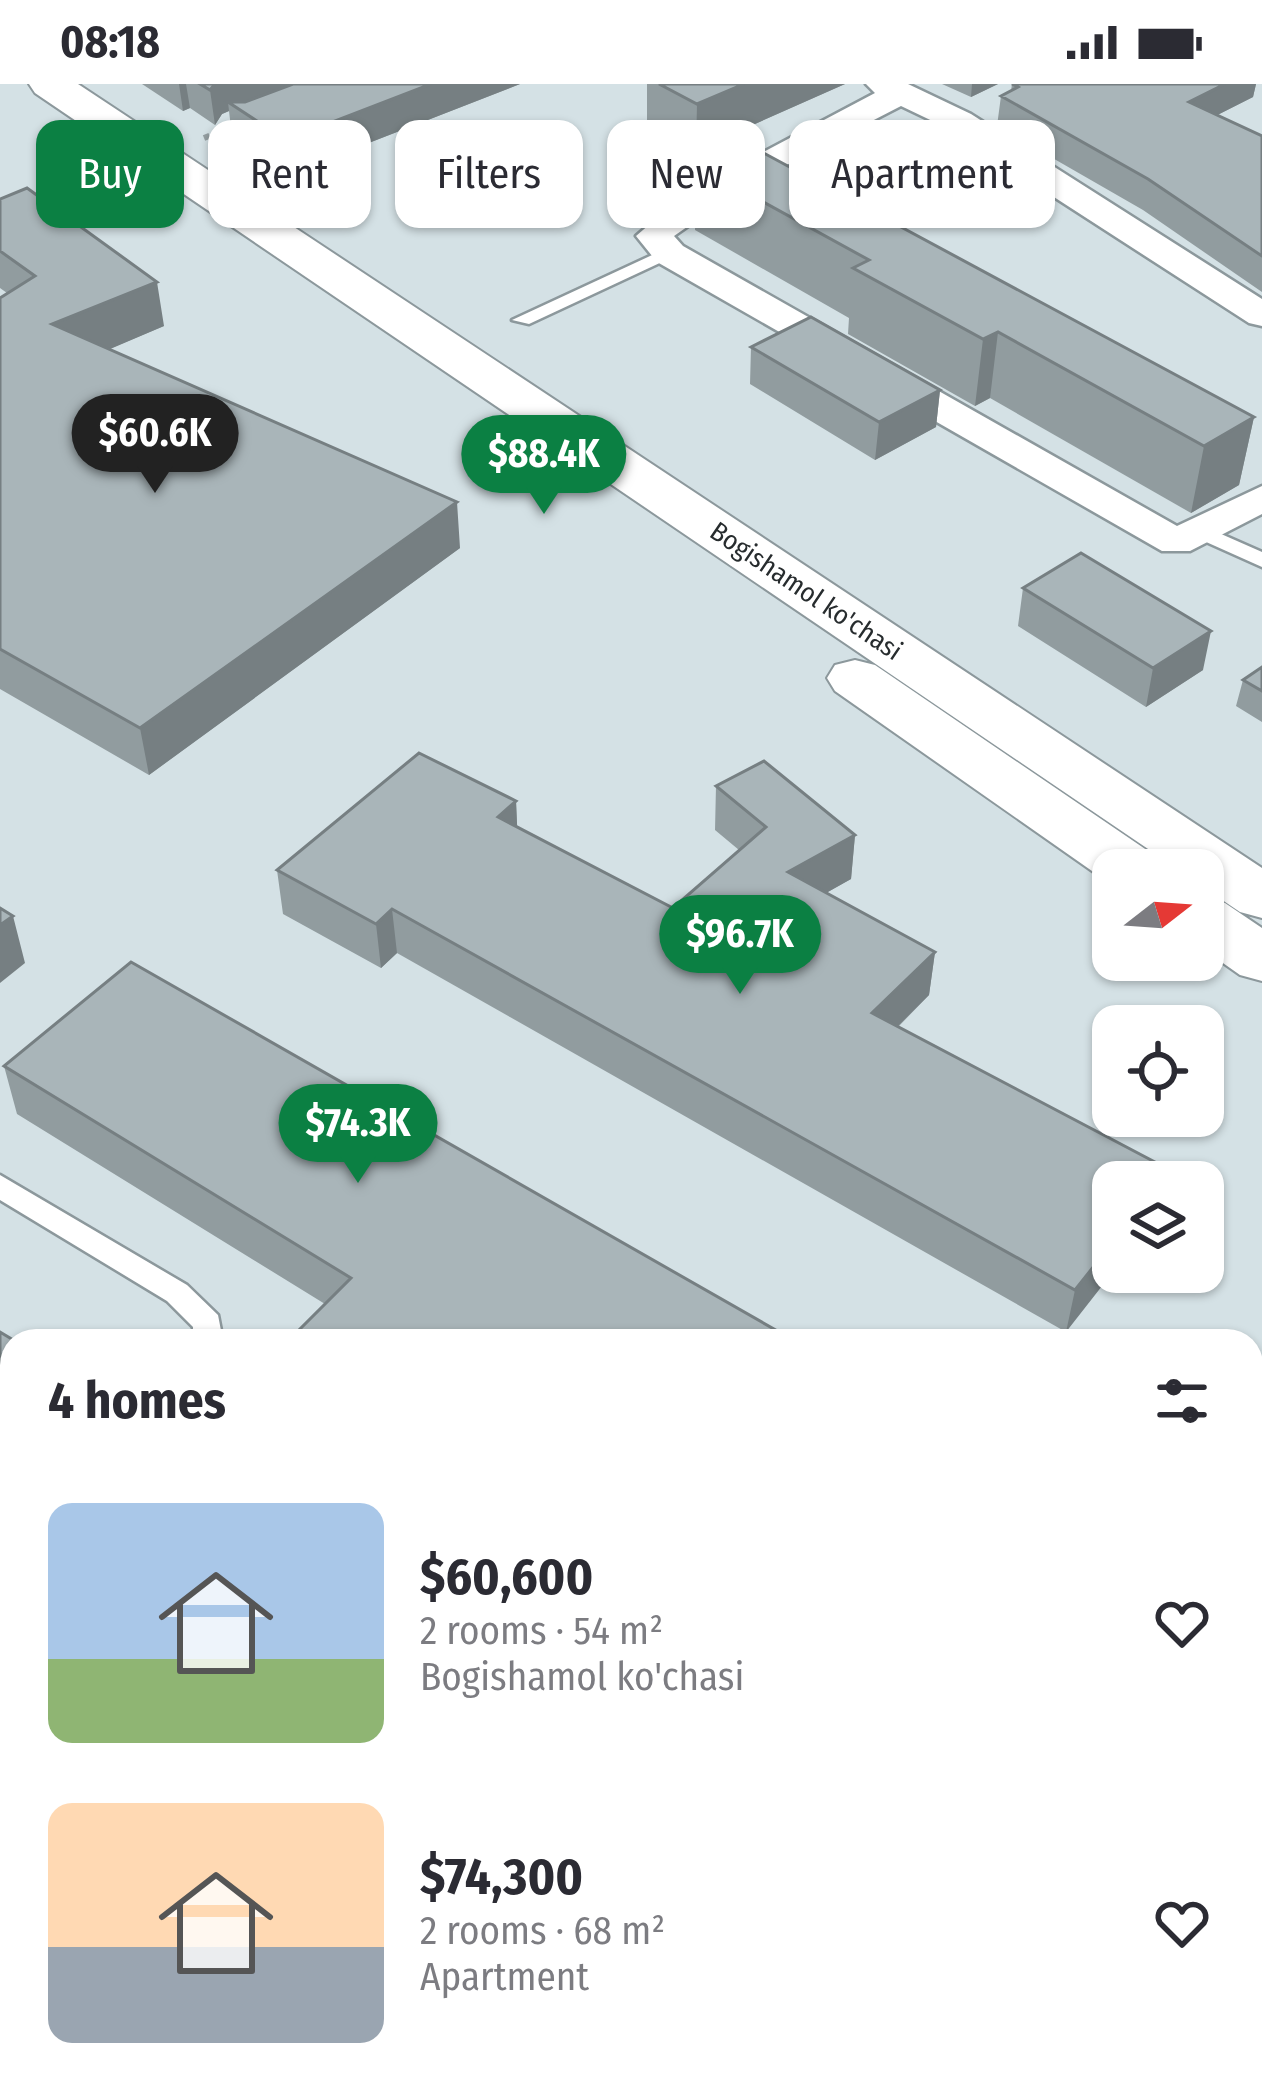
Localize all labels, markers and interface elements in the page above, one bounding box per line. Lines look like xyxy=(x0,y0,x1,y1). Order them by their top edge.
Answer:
text: 08:18 xyxy=(60,15,160,69)
chip: Buy xyxy=(36,120,184,228)
chip: Rent xyxy=(208,120,371,228)
chip: Filters xyxy=(395,120,583,228)
chip: New xyxy=(607,120,765,228)
chip: Apartment xyxy=(789,120,1055,228)
pin: $60.6K xyxy=(57,394,253,496)
text: $60.6K xyxy=(99,410,211,456)
pin: $88.4K xyxy=(446,415,642,517)
text: $88.4K xyxy=(488,431,600,477)
street label: Bogishamol ko'chasi xyxy=(704,515,908,667)
north arrow xyxy=(1092,849,1224,981)
map controls xyxy=(1092,849,1224,1293)
pin: $96.7K xyxy=(642,895,838,997)
text: $96.7K xyxy=(686,911,794,957)
button: locate xyxy=(1092,1005,1224,1137)
pin: $74.3K xyxy=(260,1084,456,1186)
text: $74.3K xyxy=(306,1100,410,1146)
button: layers xyxy=(1092,1161,1224,1293)
icon: filters xyxy=(1149,1368,1215,1434)
text: 4 homes xyxy=(48,1370,226,1432)
text: $60,600 xyxy=(420,1546,593,1608)
icon: home xyxy=(144,1551,288,1695)
icon: heart xyxy=(1149,1590,1215,1656)
text: 2 rooms · 54 m² xyxy=(420,1608,663,1654)
text: Bogishamol ko'chasi xyxy=(420,1654,744,1700)
text: $74,300 xyxy=(420,1846,583,1908)
icon: home xyxy=(144,1851,288,1995)
icon: heart xyxy=(1149,1890,1215,1956)
text: 2 rooms · 68 m² xyxy=(420,1908,665,1954)
text: Apartment xyxy=(420,1954,589,2000)

